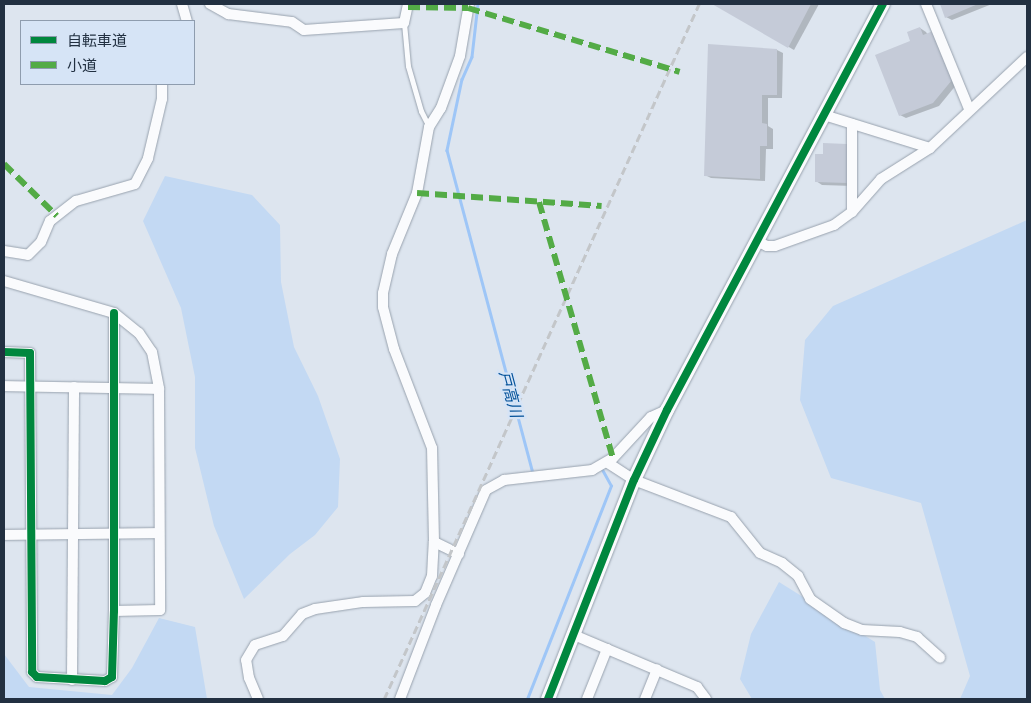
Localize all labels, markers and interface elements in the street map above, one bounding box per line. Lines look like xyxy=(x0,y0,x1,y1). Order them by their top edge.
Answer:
legend xyxy=(20,20,195,85)
text: 自転車道 xyxy=(67,32,127,49)
text: 小道 xyxy=(67,57,97,74)
water label: 戸高川 xyxy=(496,368,526,420)

